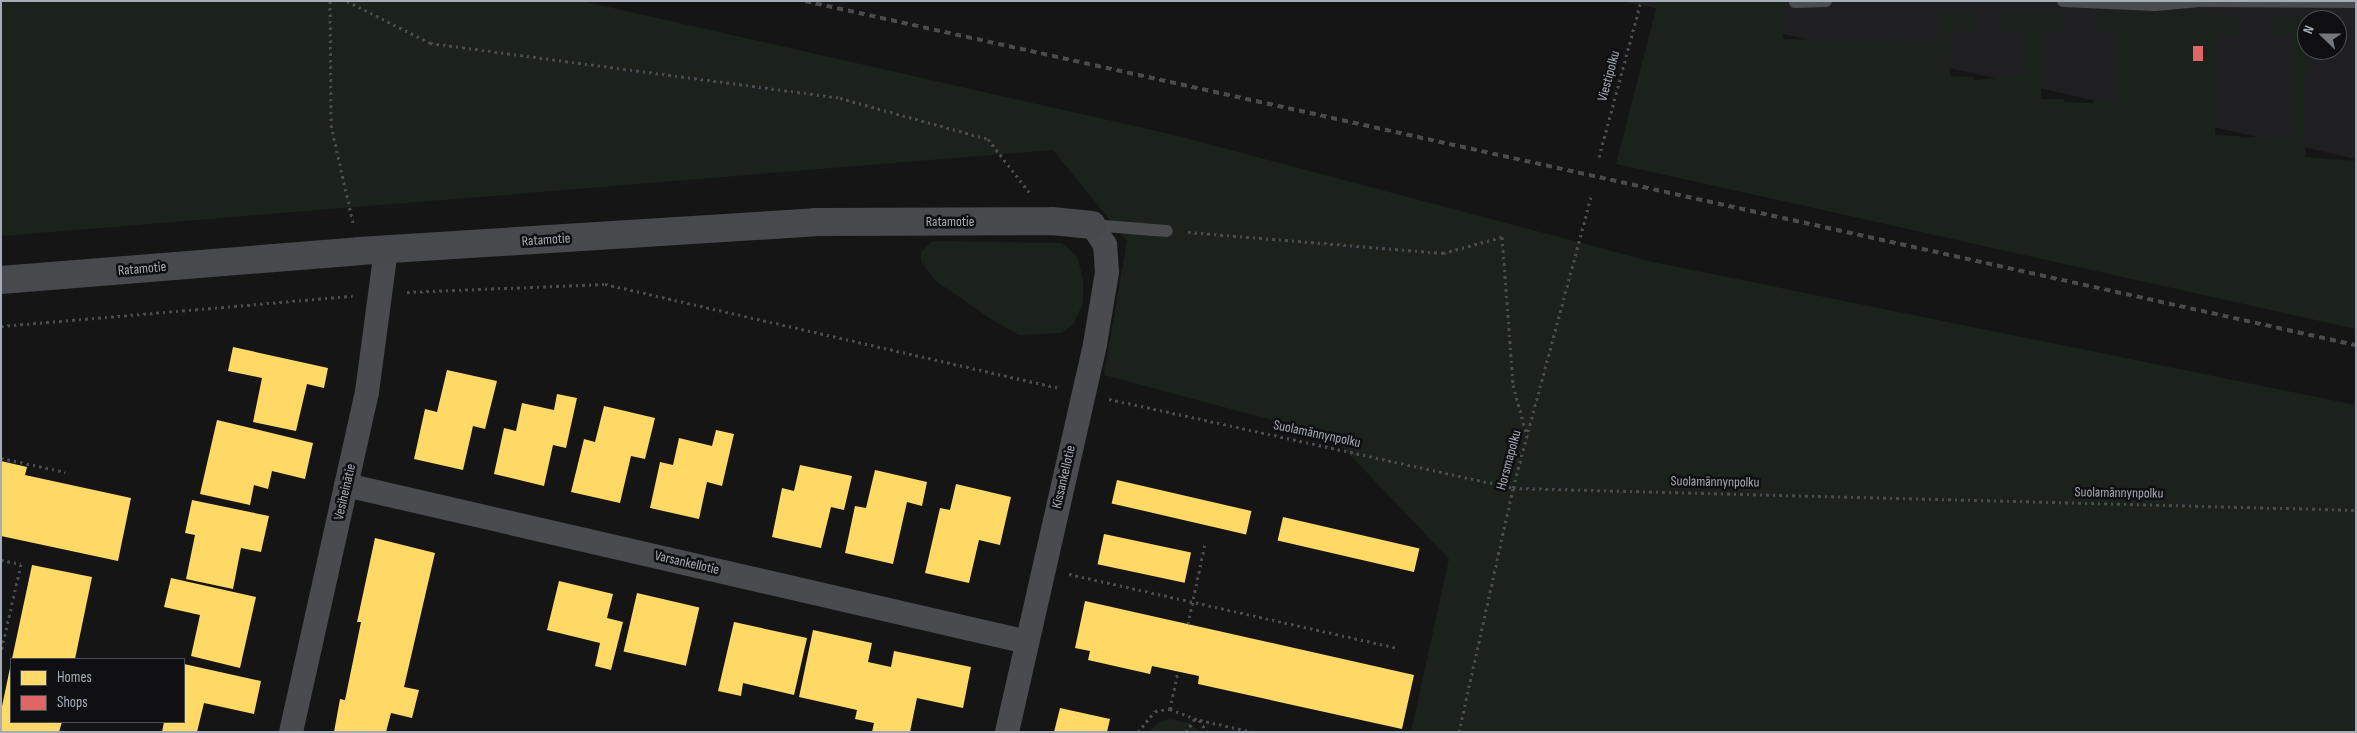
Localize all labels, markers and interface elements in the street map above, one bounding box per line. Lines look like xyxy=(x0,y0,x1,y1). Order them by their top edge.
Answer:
north arrow xyxy=(2297,10,2347,60)
text: N xyxy=(2299,23,2318,36)
street label: Viestipolku xyxy=(1594,49,1624,103)
street label: Ratamotie xyxy=(926,214,974,230)
street label: Ratamotie xyxy=(521,230,571,250)
street label: Ratamotie xyxy=(117,259,167,279)
street label: Suolamännynpolku xyxy=(1272,417,1362,451)
street label: Horsmapolku xyxy=(1493,428,1525,492)
street label: Kissankellotie xyxy=(1049,444,1079,510)
street label: Vesiheinätie xyxy=(330,462,360,522)
street label: Suolamännynpolku xyxy=(1670,473,1760,491)
street label: Suolamännynpolku xyxy=(2074,484,2164,502)
street label: Varsankellotie xyxy=(653,547,721,579)
legend xyxy=(10,658,185,723)
text: Homes xyxy=(57,668,92,687)
text: Shops xyxy=(57,693,88,712)

